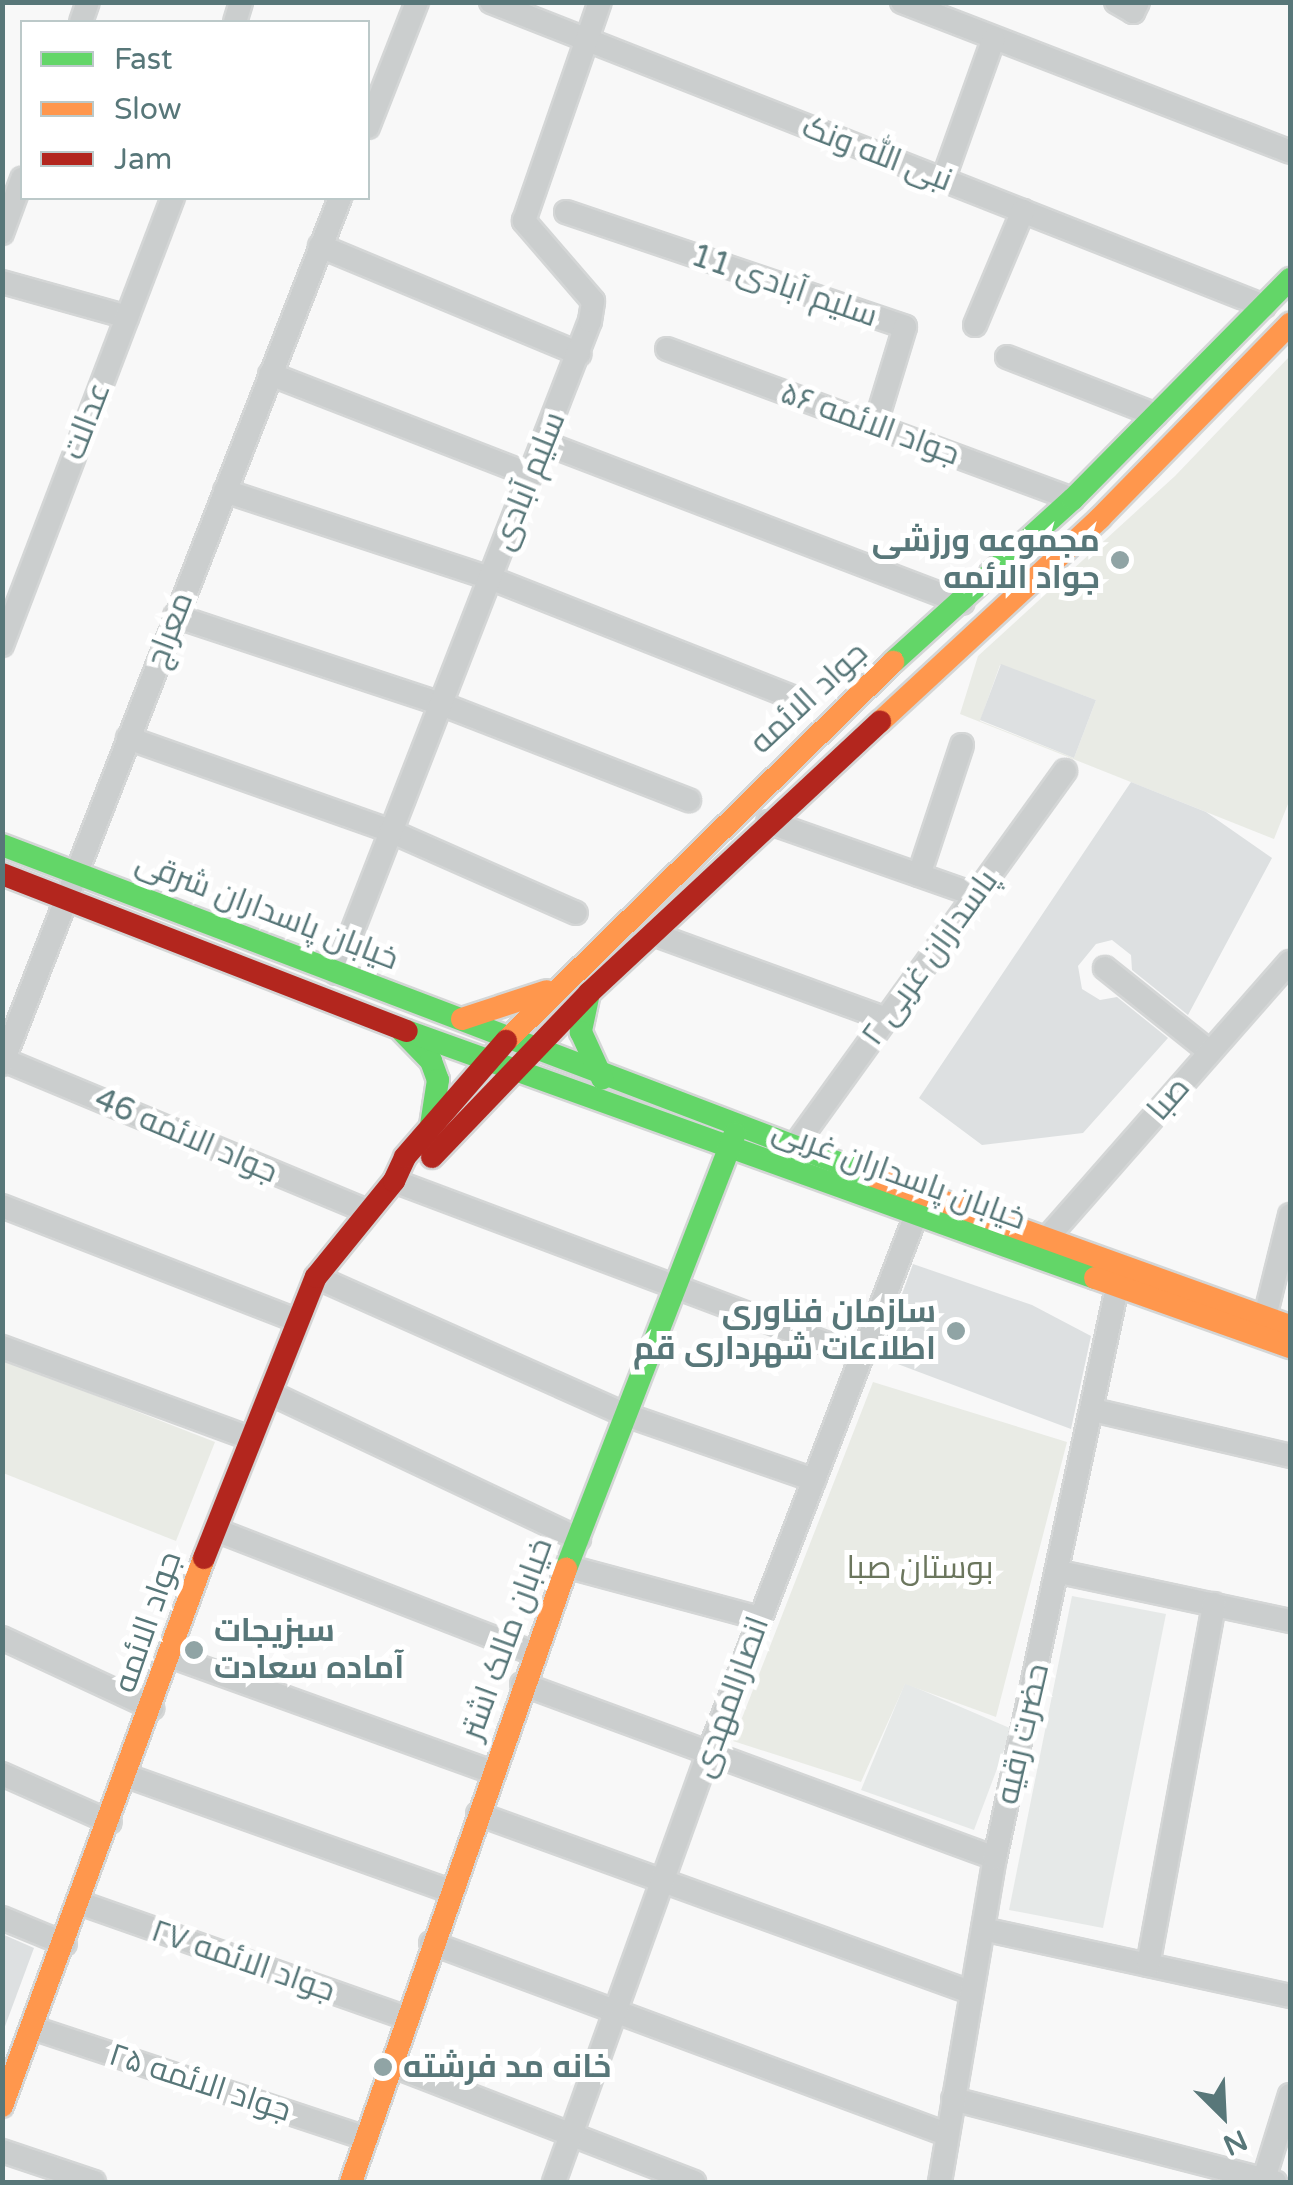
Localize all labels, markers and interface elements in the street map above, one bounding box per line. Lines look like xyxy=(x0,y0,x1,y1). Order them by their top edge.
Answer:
legend xyxy=(20,20,370,200)
text: Fast xyxy=(114,41,173,78)
text: Slow xyxy=(114,91,182,128)
street label: نبی الله ونک xyxy=(797,108,957,200)
text: Jam xyxy=(114,141,172,178)
street label: سلیم آبادی 11 xyxy=(686,236,882,336)
street label: جواد الائمه ۵۶ xyxy=(775,374,965,474)
street label: عدالت xyxy=(55,377,119,465)
street label: سلیم آبادی xyxy=(484,406,574,556)
place label: مجموعه ورزشی جواد الائمه xyxy=(872,523,1100,598)
marker: مجموعه ورزشی جواد الائمه xyxy=(1109,549,1131,571)
street label: معراج xyxy=(138,587,202,673)
street label: جواد الائمه xyxy=(742,634,876,762)
street label: خیابان پاسداران شرقی xyxy=(130,843,404,979)
street label: پاسداران غربی ۲ xyxy=(854,863,1006,1053)
street label: صبا xyxy=(1140,1069,1198,1129)
street label: جواد الائمه 46 xyxy=(89,1080,283,1192)
street label: خیابان پاسداران غربی xyxy=(767,1111,1031,1239)
place label: سازمان فناوری اطلاعات شهرداری قم xyxy=(633,1294,936,1369)
marker: سازمان فناوری اطلاعات شهرداری قم xyxy=(945,1320,967,1342)
street label: خیابان مالک اشتر xyxy=(453,1533,561,1745)
street label: جواد الائمه xyxy=(106,1546,190,1698)
park label: بوستان صبا xyxy=(846,1549,994,1587)
street label: انصارالمهدی xyxy=(684,1611,778,1783)
place label: سبزیجات آماده سعادت xyxy=(214,1613,404,1688)
marker: سبزیجات آماده سعادت xyxy=(183,1639,205,1661)
street label: حضرت رقیه xyxy=(988,1660,1058,1808)
street label: جواد الائمه ۲۷ xyxy=(146,1912,340,2010)
street label: جواد الائمه ۲۵ xyxy=(104,2036,296,2130)
place label: خانه مد فرشته xyxy=(403,2048,611,2086)
marker: خانه مد فرشته xyxy=(372,2056,394,2078)
north arrow xyxy=(1173,2065,1273,2165)
text: N xyxy=(1218,2122,1252,2163)

